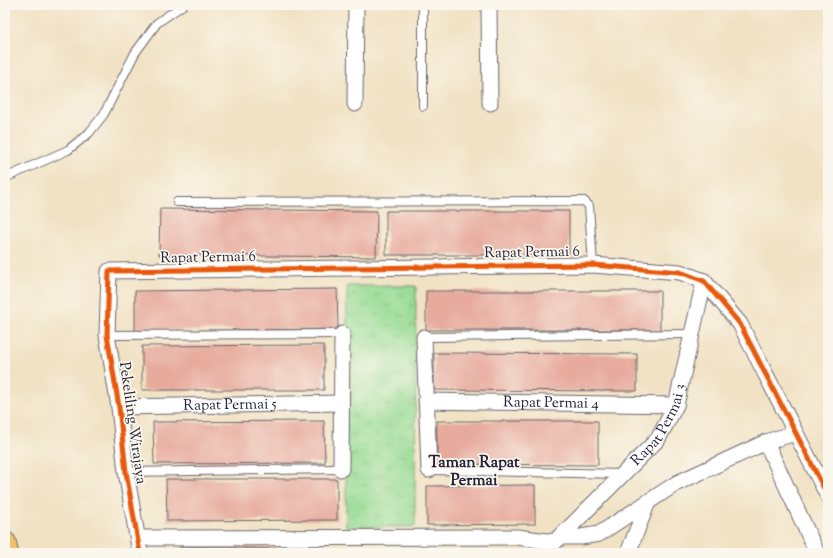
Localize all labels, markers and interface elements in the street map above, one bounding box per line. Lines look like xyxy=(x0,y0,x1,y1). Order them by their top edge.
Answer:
street label: Rapat Permai 6 xyxy=(484,242,580,264)
street label: Rapat Permai 6 xyxy=(160,247,256,269)
street label: Pekeliling Wirajaya xyxy=(113,361,151,486)
street label: Rapat Permai 3 xyxy=(626,382,691,471)
street label: Rapat Permai 4 xyxy=(503,392,599,414)
street label: Rapat Permai 5 xyxy=(183,394,277,416)
district label: Taman Rapat Permai xyxy=(429,452,520,493)

